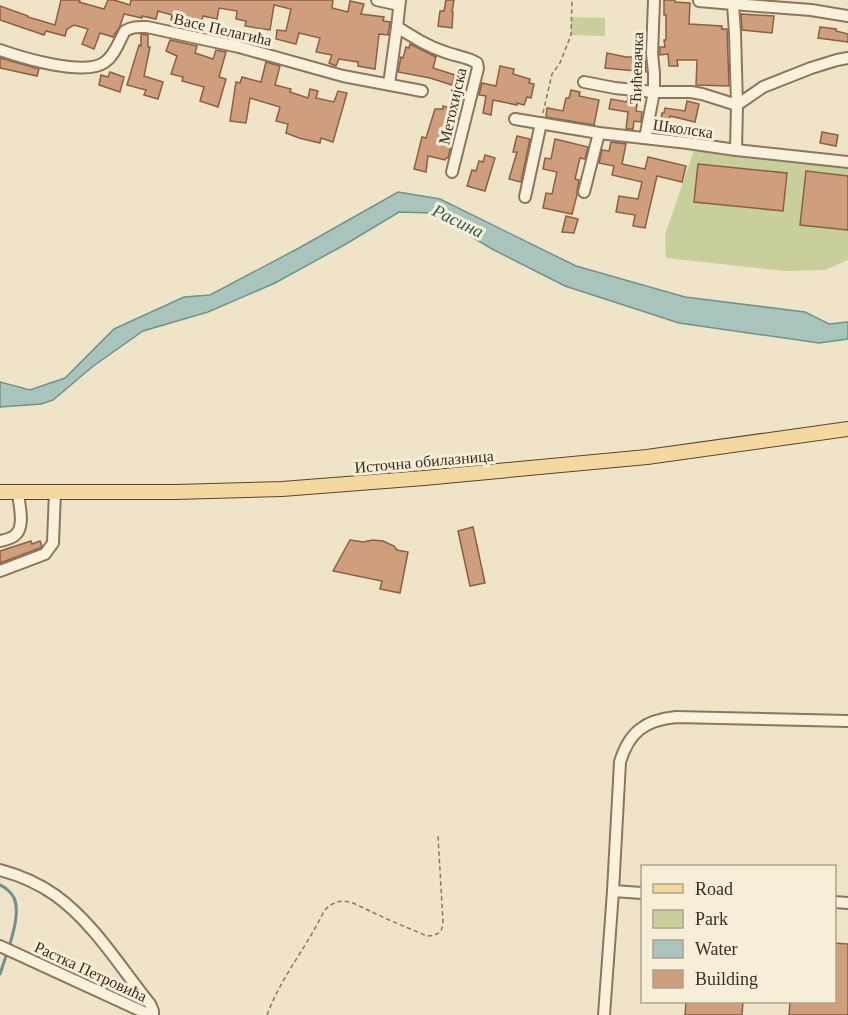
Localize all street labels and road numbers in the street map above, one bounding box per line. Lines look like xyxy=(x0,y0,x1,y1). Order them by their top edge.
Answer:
street label: Васе Пелагића xyxy=(172,10,274,49)
street label: Ћићевачка xyxy=(627,32,646,104)
street label: Метохијска xyxy=(435,66,471,146)
street label: Школска xyxy=(652,116,714,141)
street label: Источна обилазница xyxy=(354,447,494,477)
street label: Растка Петровића xyxy=(32,938,150,1006)

